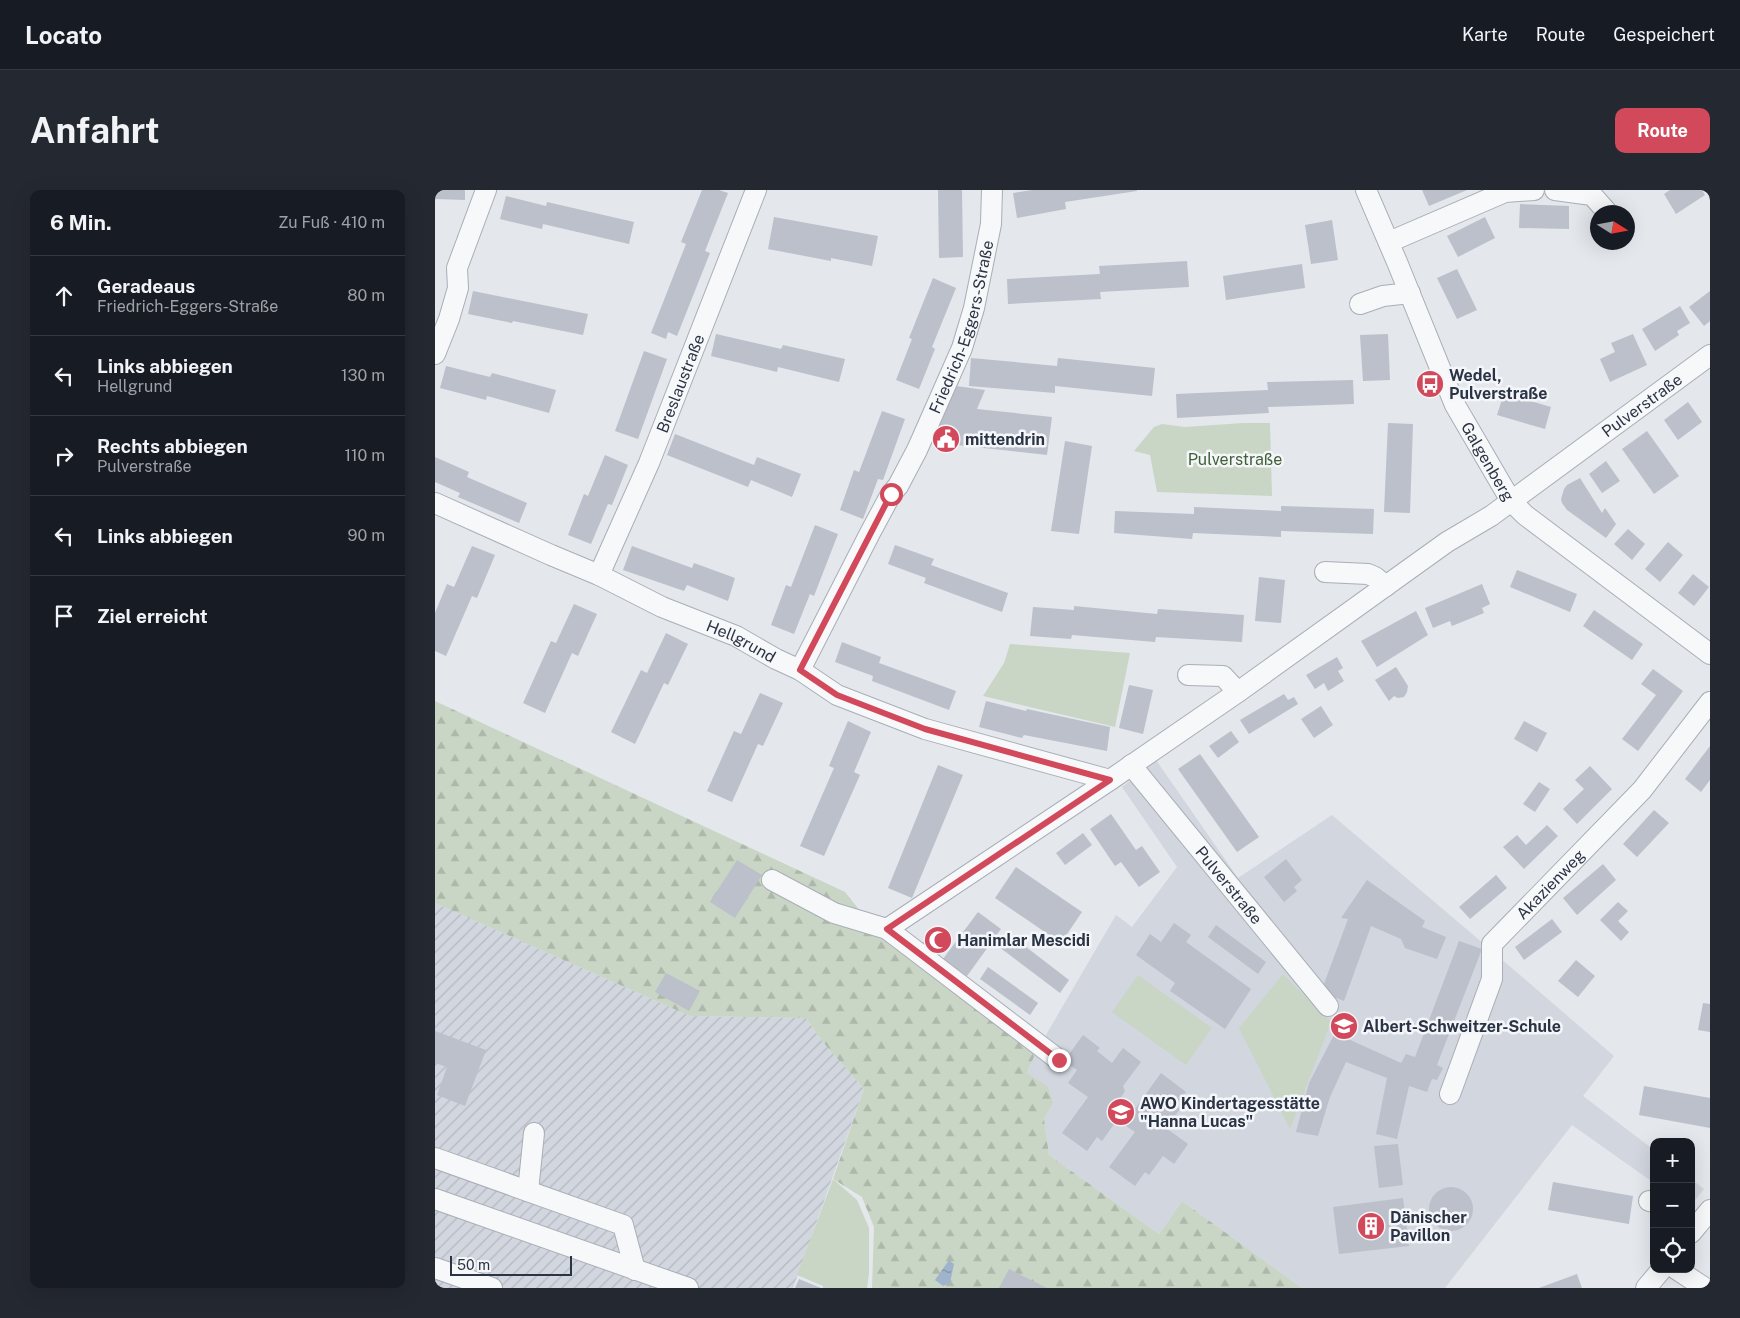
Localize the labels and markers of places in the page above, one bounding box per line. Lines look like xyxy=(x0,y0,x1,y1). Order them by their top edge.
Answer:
place label: Wedel, Pulverstraße xyxy=(1449,366,1548,403)
bus stop icon: Wedel, Pulverstraße xyxy=(1415,369,1445,399)
public building icon: mittendrin xyxy=(931,424,961,454)
place label: mittendrin xyxy=(965,430,1045,449)
mosque icon: Hanimlar Mescidi xyxy=(923,925,953,955)
place label: Hanimlar Mescidi xyxy=(957,931,1090,950)
school or university icon: Albert-Schweitzer-Schule xyxy=(1329,1011,1359,1041)
place label: Albert-Schweitzer-Schule xyxy=(1363,1017,1561,1036)
place label: AWO Kindertagesstätte "Hanna Lucas" xyxy=(1140,1094,1320,1131)
school or university icon: AWO Kindertagesstätte "Hanna Lucas" xyxy=(1106,1097,1136,1127)
place label: Dänischer Pavillon xyxy=(1390,1208,1467,1245)
building icon: Dänischer Pavillon xyxy=(1356,1211,1386,1241)

